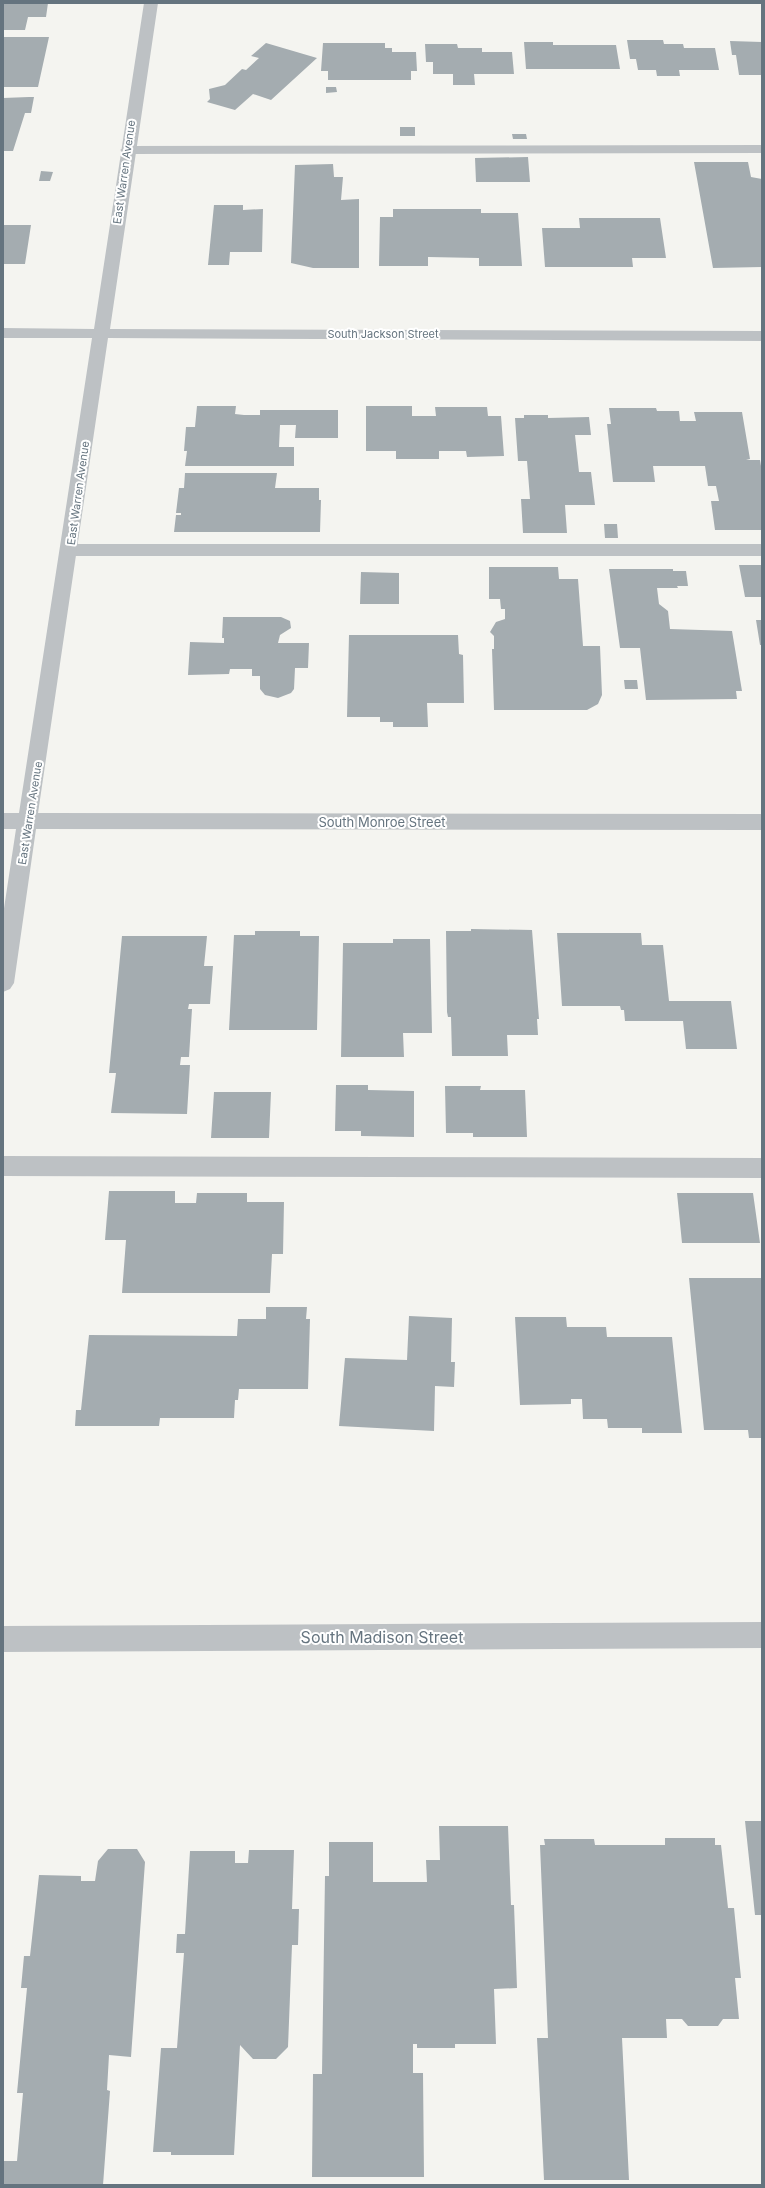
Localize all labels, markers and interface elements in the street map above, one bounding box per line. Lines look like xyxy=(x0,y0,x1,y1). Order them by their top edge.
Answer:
street label: East Warren Avenue xyxy=(110,119,138,225)
street label: South Jackson Street xyxy=(327,327,439,341)
street label: East Warren Avenue xyxy=(64,440,92,546)
street label: East Warren Avenue xyxy=(15,760,45,866)
street label: South Monroe Street xyxy=(318,814,446,830)
street label: South Madison Street xyxy=(301,1627,463,1647)

